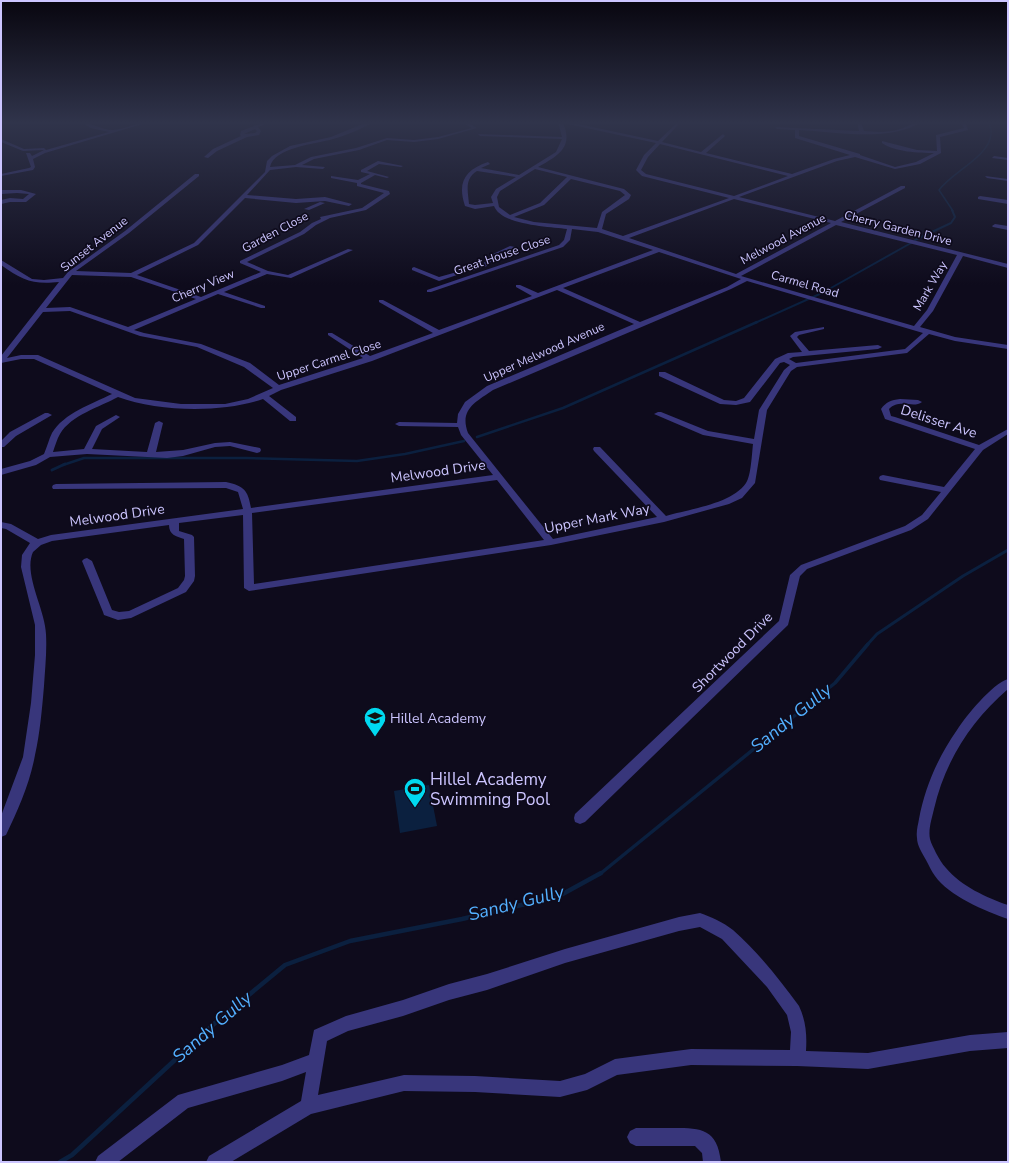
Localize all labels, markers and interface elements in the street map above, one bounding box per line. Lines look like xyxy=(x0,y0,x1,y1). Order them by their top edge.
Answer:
street label: Cherry Garden Drive xyxy=(842,207,954,249)
street label: Garden Close xyxy=(239,208,311,256)
street label: Melwood Avenue xyxy=(738,210,828,268)
street label: Sunset Avenue xyxy=(57,213,131,275)
street label: Great House Close xyxy=(452,231,552,279)
street label: Mark Way xyxy=(909,257,951,314)
street label: Cherry View xyxy=(169,266,237,306)
street label: Carmel Road xyxy=(769,267,841,301)
street label: Upper Melwood Avenue xyxy=(481,318,607,386)
street label: Upper Carmel Close xyxy=(275,336,383,384)
street label: Delisser Ave xyxy=(898,400,979,443)
street label: Melwood Drive xyxy=(389,455,487,488)
street label: Melwood Drive xyxy=(68,499,166,532)
street label: Upper Mark Way xyxy=(543,499,652,538)
street label: Shortwood Drive xyxy=(688,608,777,697)
water label: Sandy Gully xyxy=(745,677,837,758)
school or university icon: Hillel Academy xyxy=(362,705,388,738)
place label: Hillel Academy xyxy=(390,709,487,728)
place label: Hillel Academy Swimming Pool xyxy=(430,768,550,811)
sports icon: Hillel Academy Swimming Pool xyxy=(402,776,428,809)
water label: Sandy Gully xyxy=(466,879,567,927)
water label: Sandy Gully xyxy=(167,985,257,1068)

